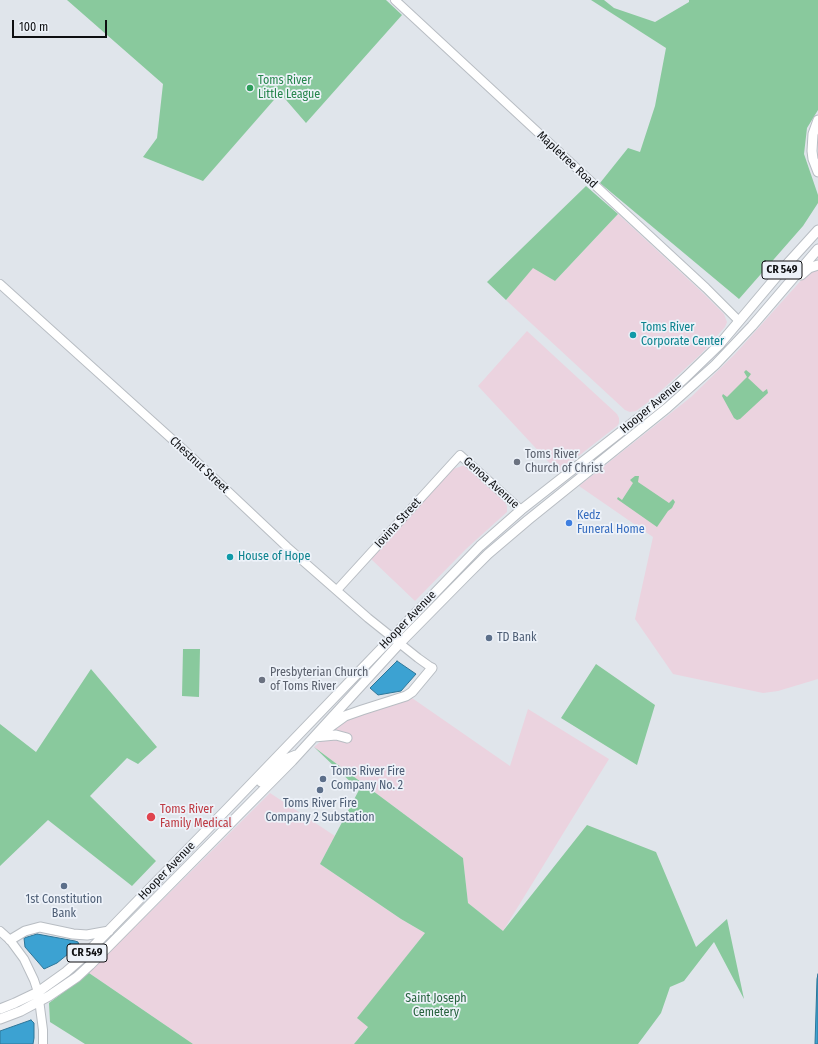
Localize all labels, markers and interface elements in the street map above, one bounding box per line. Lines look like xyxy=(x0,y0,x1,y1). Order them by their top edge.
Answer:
scale bar xyxy=(14,12,109,38)
text: 100 m xyxy=(19,20,48,34)
place label: Toms River Little League xyxy=(258,74,320,102)
marker: Toms River Little League xyxy=(245,83,255,93)
street label: Mapletree Road xyxy=(534,128,600,192)
road number: CR 549 xyxy=(762,261,802,279)
place label: Toms River Corporate Center xyxy=(641,321,724,349)
marker: Toms River Corporate Center xyxy=(628,330,638,340)
street label: Hooper Avenue xyxy=(618,377,684,437)
street label: Chestnut Street xyxy=(166,434,232,496)
place label: Toms River Church of Christ xyxy=(525,448,603,476)
street label: Genoa Avenue xyxy=(460,454,522,512)
marker: Toms River Church of Christ xyxy=(512,457,522,467)
street label: Iovina Street xyxy=(372,495,424,551)
place label: Kedz Funeral Home xyxy=(577,509,645,537)
marker: Kedz Funeral Home xyxy=(564,518,574,528)
place label: House of Hope xyxy=(238,550,310,564)
marker: House of Hope xyxy=(225,552,235,562)
street label: Hooper Avenue xyxy=(377,588,439,652)
place label: TD Bank xyxy=(497,631,537,645)
marker: TD Bank xyxy=(484,633,494,643)
place label: Presbyterian Church of Toms River xyxy=(270,666,368,694)
marker: Presbyterian Church of Toms River xyxy=(257,675,267,685)
place label: Toms River Fire Company No. 2 xyxy=(331,765,405,793)
marker: Toms River Fire Company No. 2 xyxy=(318,774,328,784)
marker: Toms River Fire Company 2 Substation xyxy=(315,785,325,795)
place label: Toms River Fire Company 2 Substation xyxy=(265,797,375,825)
place label: Toms River Family Medical xyxy=(160,803,232,831)
marker: Toms River Family Medical xyxy=(145,811,157,823)
street label: Hooper Avenue xyxy=(136,839,198,903)
marker: 1st Constitution Bank xyxy=(59,881,69,891)
place label: 1st Constitution Bank xyxy=(26,893,102,921)
road number: CR 549 xyxy=(67,944,107,962)
park label: Saint Joseph Cemetery xyxy=(405,992,467,1020)

